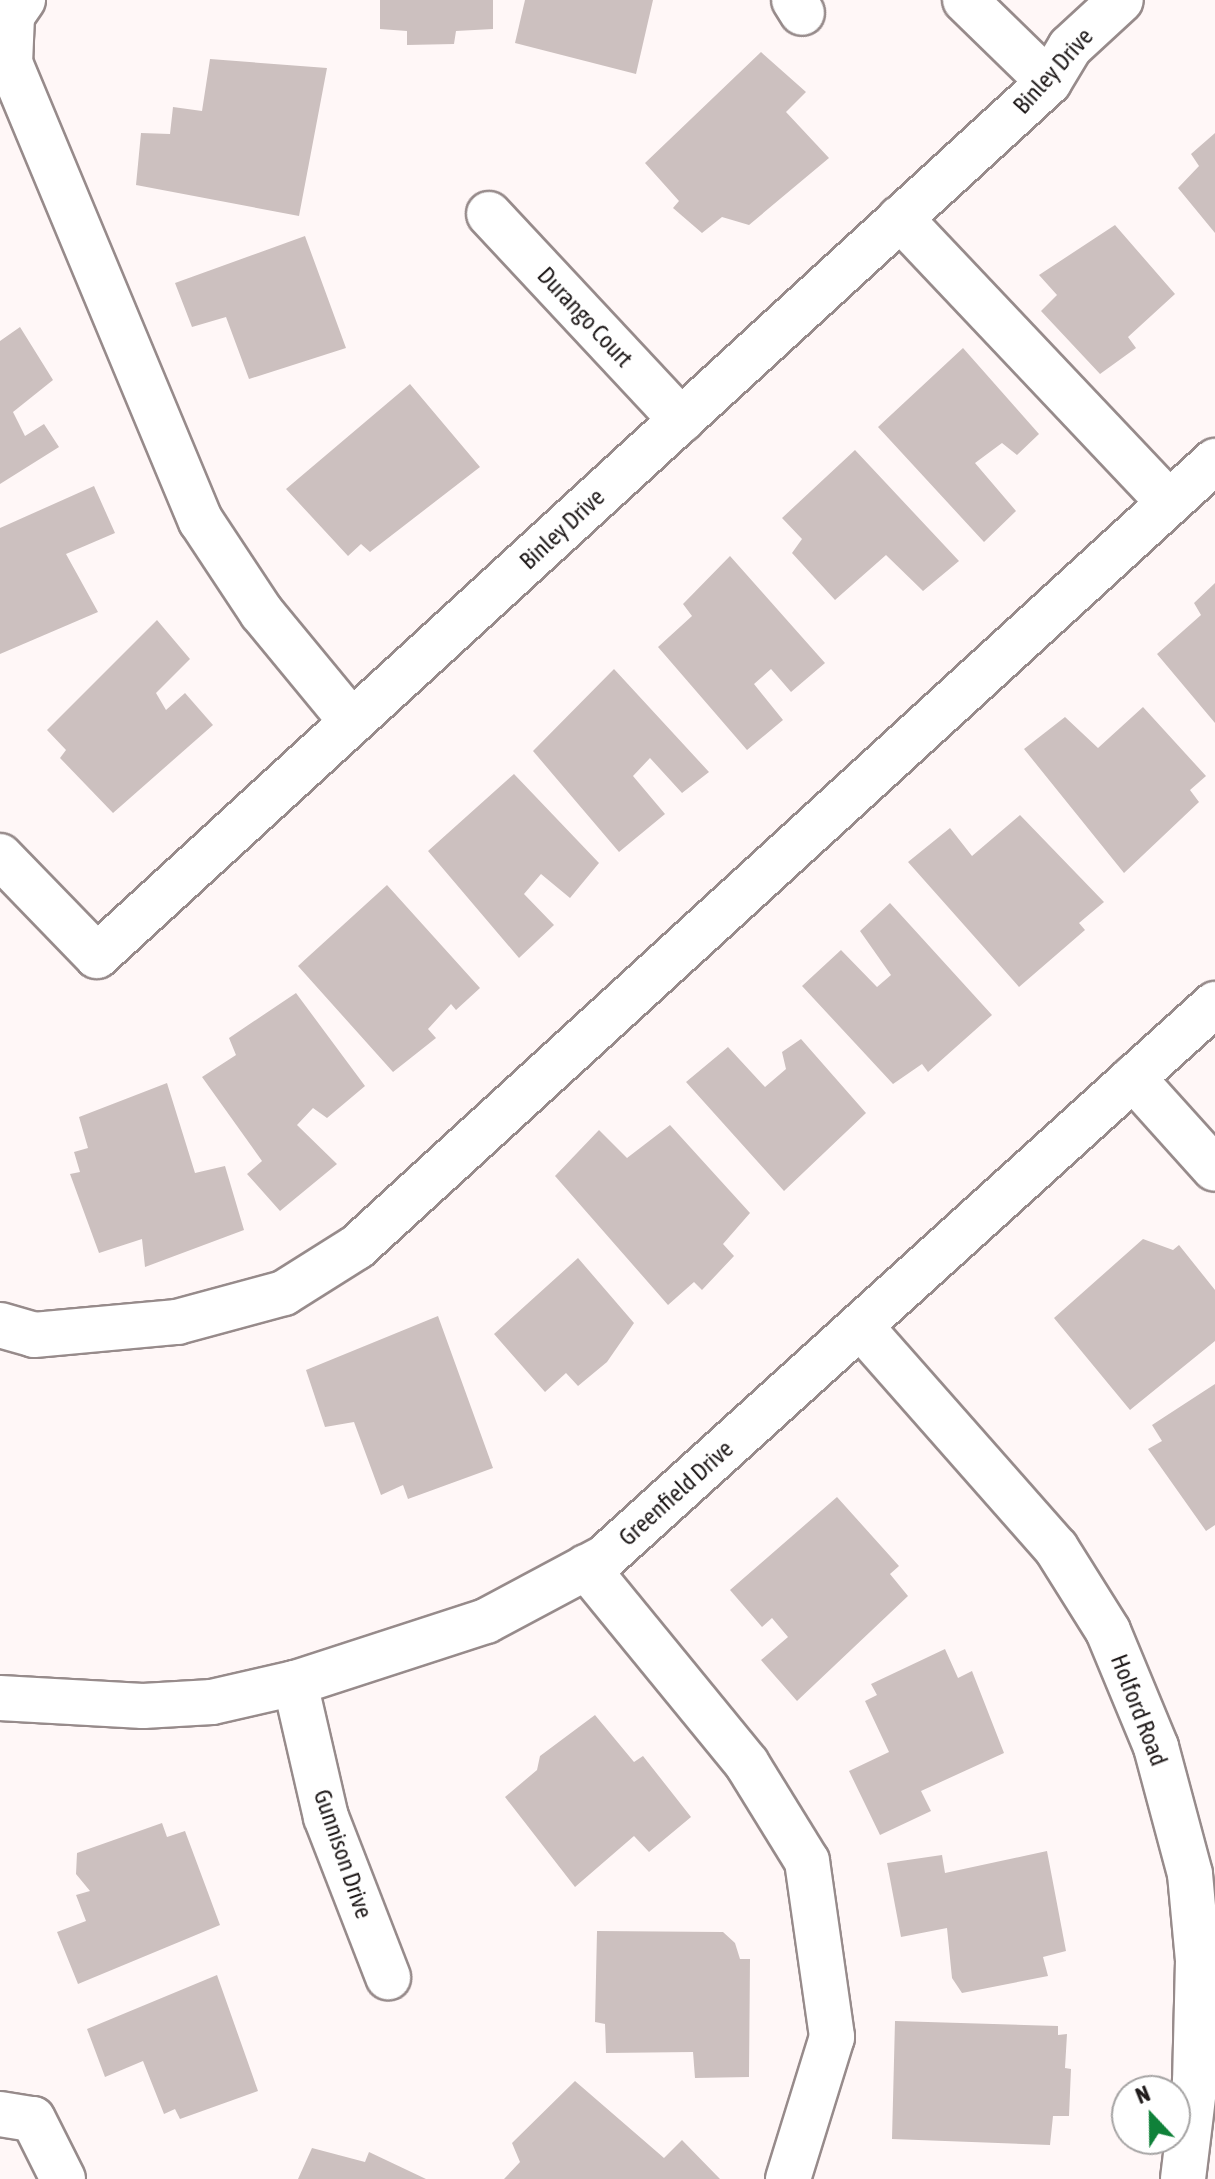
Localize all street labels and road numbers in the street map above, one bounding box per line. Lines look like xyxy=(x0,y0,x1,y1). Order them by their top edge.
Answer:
street label: Binley Drive xyxy=(1007,22,1099,120)
street label: Durango Court xyxy=(531,261,639,373)
street label: Binley Drive xyxy=(514,483,610,575)
street label: Greenfield Drive xyxy=(613,1434,739,1552)
street label: Holford Road xyxy=(1105,1650,1173,1770)
street label: Gunnison Drive xyxy=(308,1786,378,1922)

